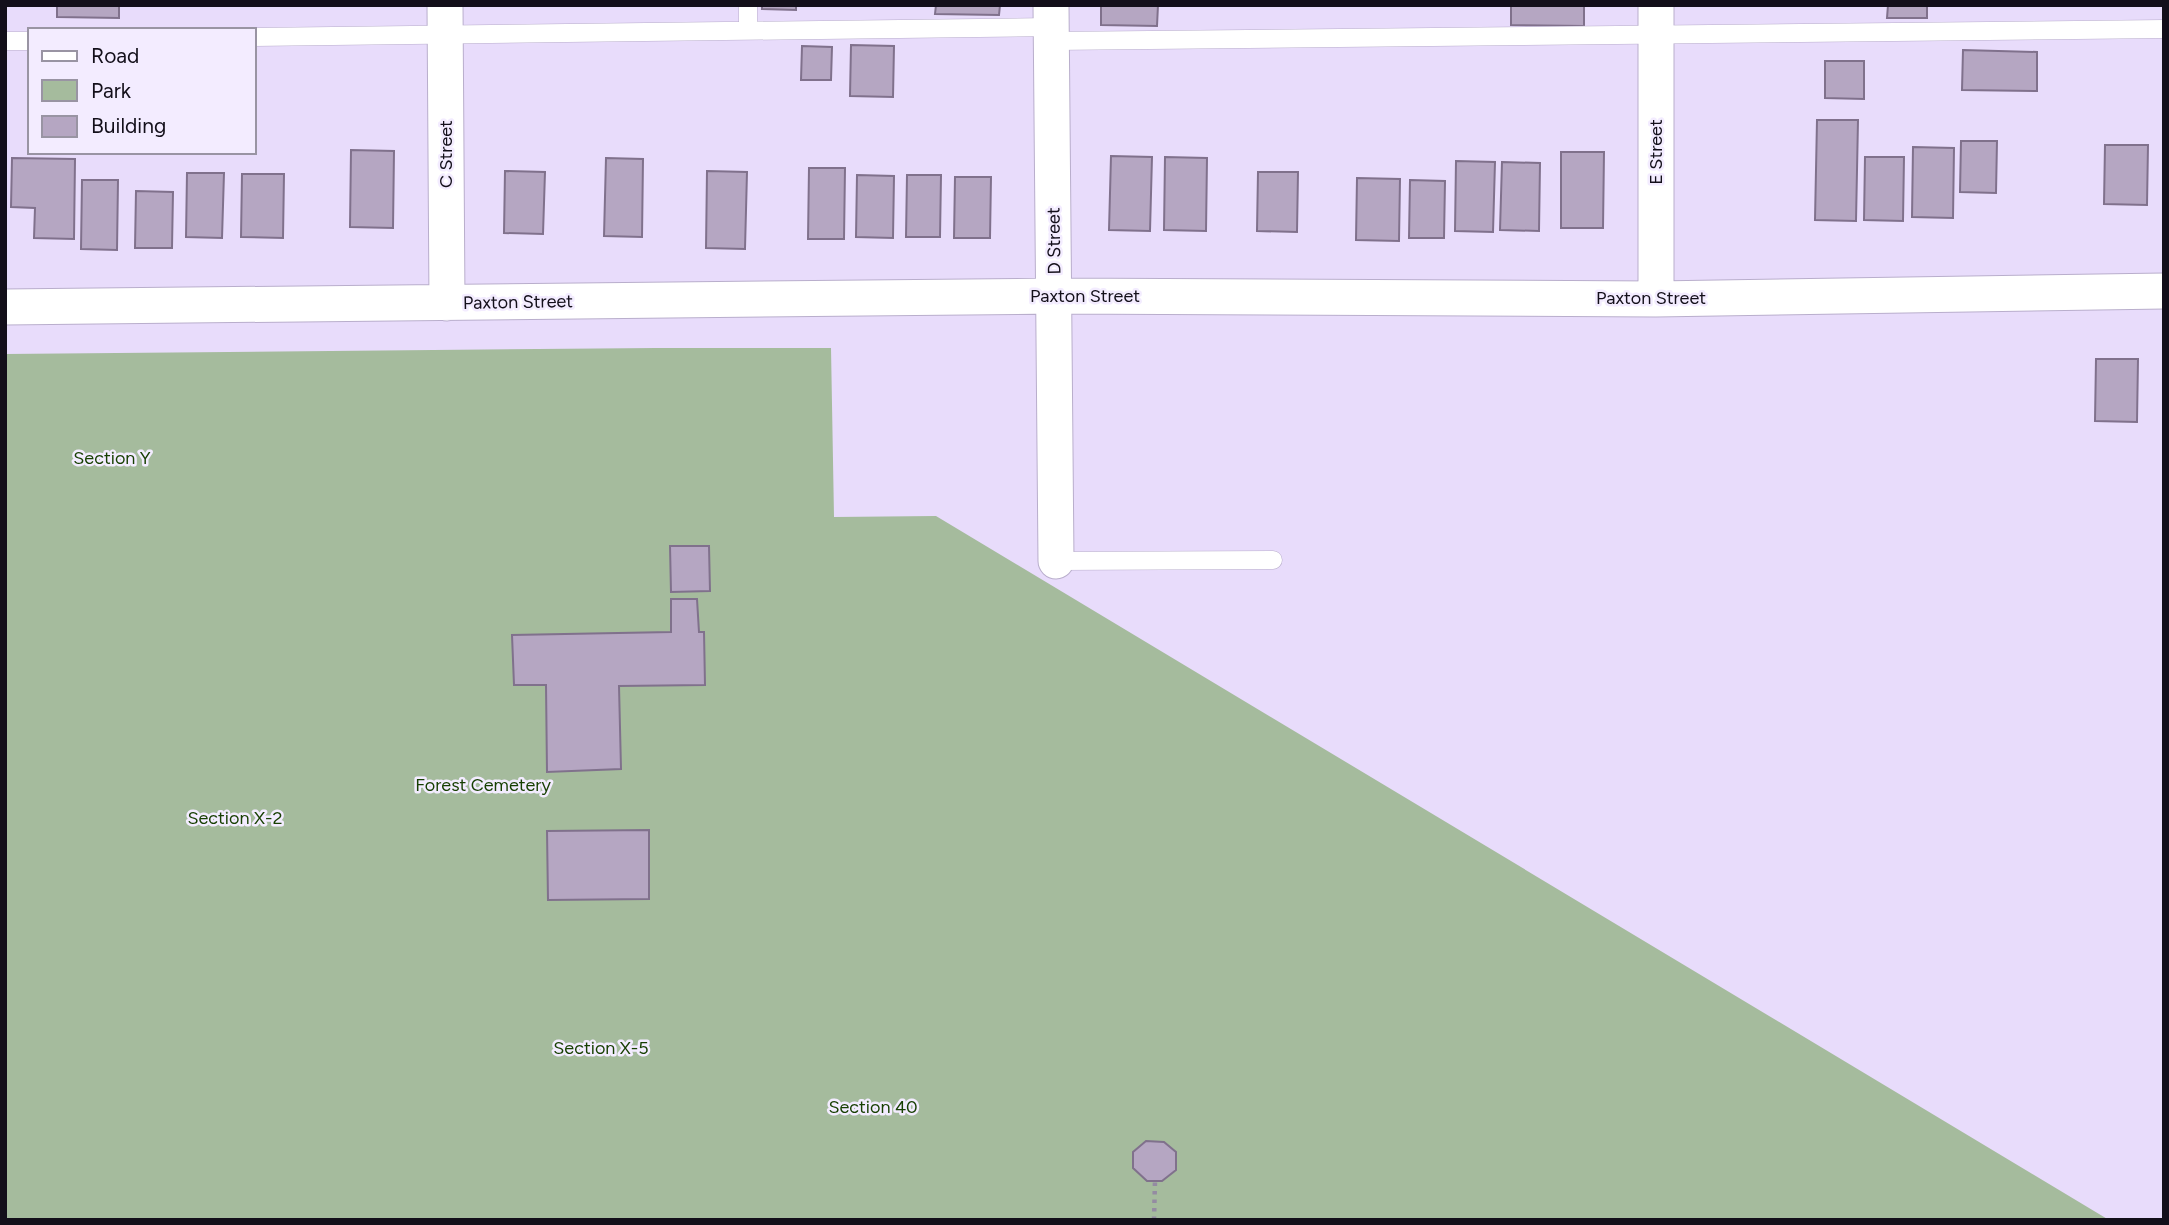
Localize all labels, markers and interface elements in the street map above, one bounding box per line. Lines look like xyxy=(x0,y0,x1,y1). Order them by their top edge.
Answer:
legend xyxy=(28,28,256,154)
text: Road xyxy=(91,43,139,68)
text: Park xyxy=(91,78,132,103)
text: Building xyxy=(91,113,166,138)
street label: E Street xyxy=(1645,119,1667,185)
street label: C Street xyxy=(435,120,457,188)
street label: D Street xyxy=(1042,207,1066,275)
street label: Paxton Street xyxy=(1030,285,1140,307)
street label: Paxton Street xyxy=(1596,287,1706,309)
street label: Paxton Street xyxy=(463,290,573,314)
park label: Section Y xyxy=(73,447,151,469)
park label: Forest Cemetery xyxy=(415,774,551,796)
park label: Section X-2 xyxy=(187,807,283,829)
park label: Section X-5 xyxy=(553,1037,649,1059)
park label: Section 40 xyxy=(828,1096,918,1118)

